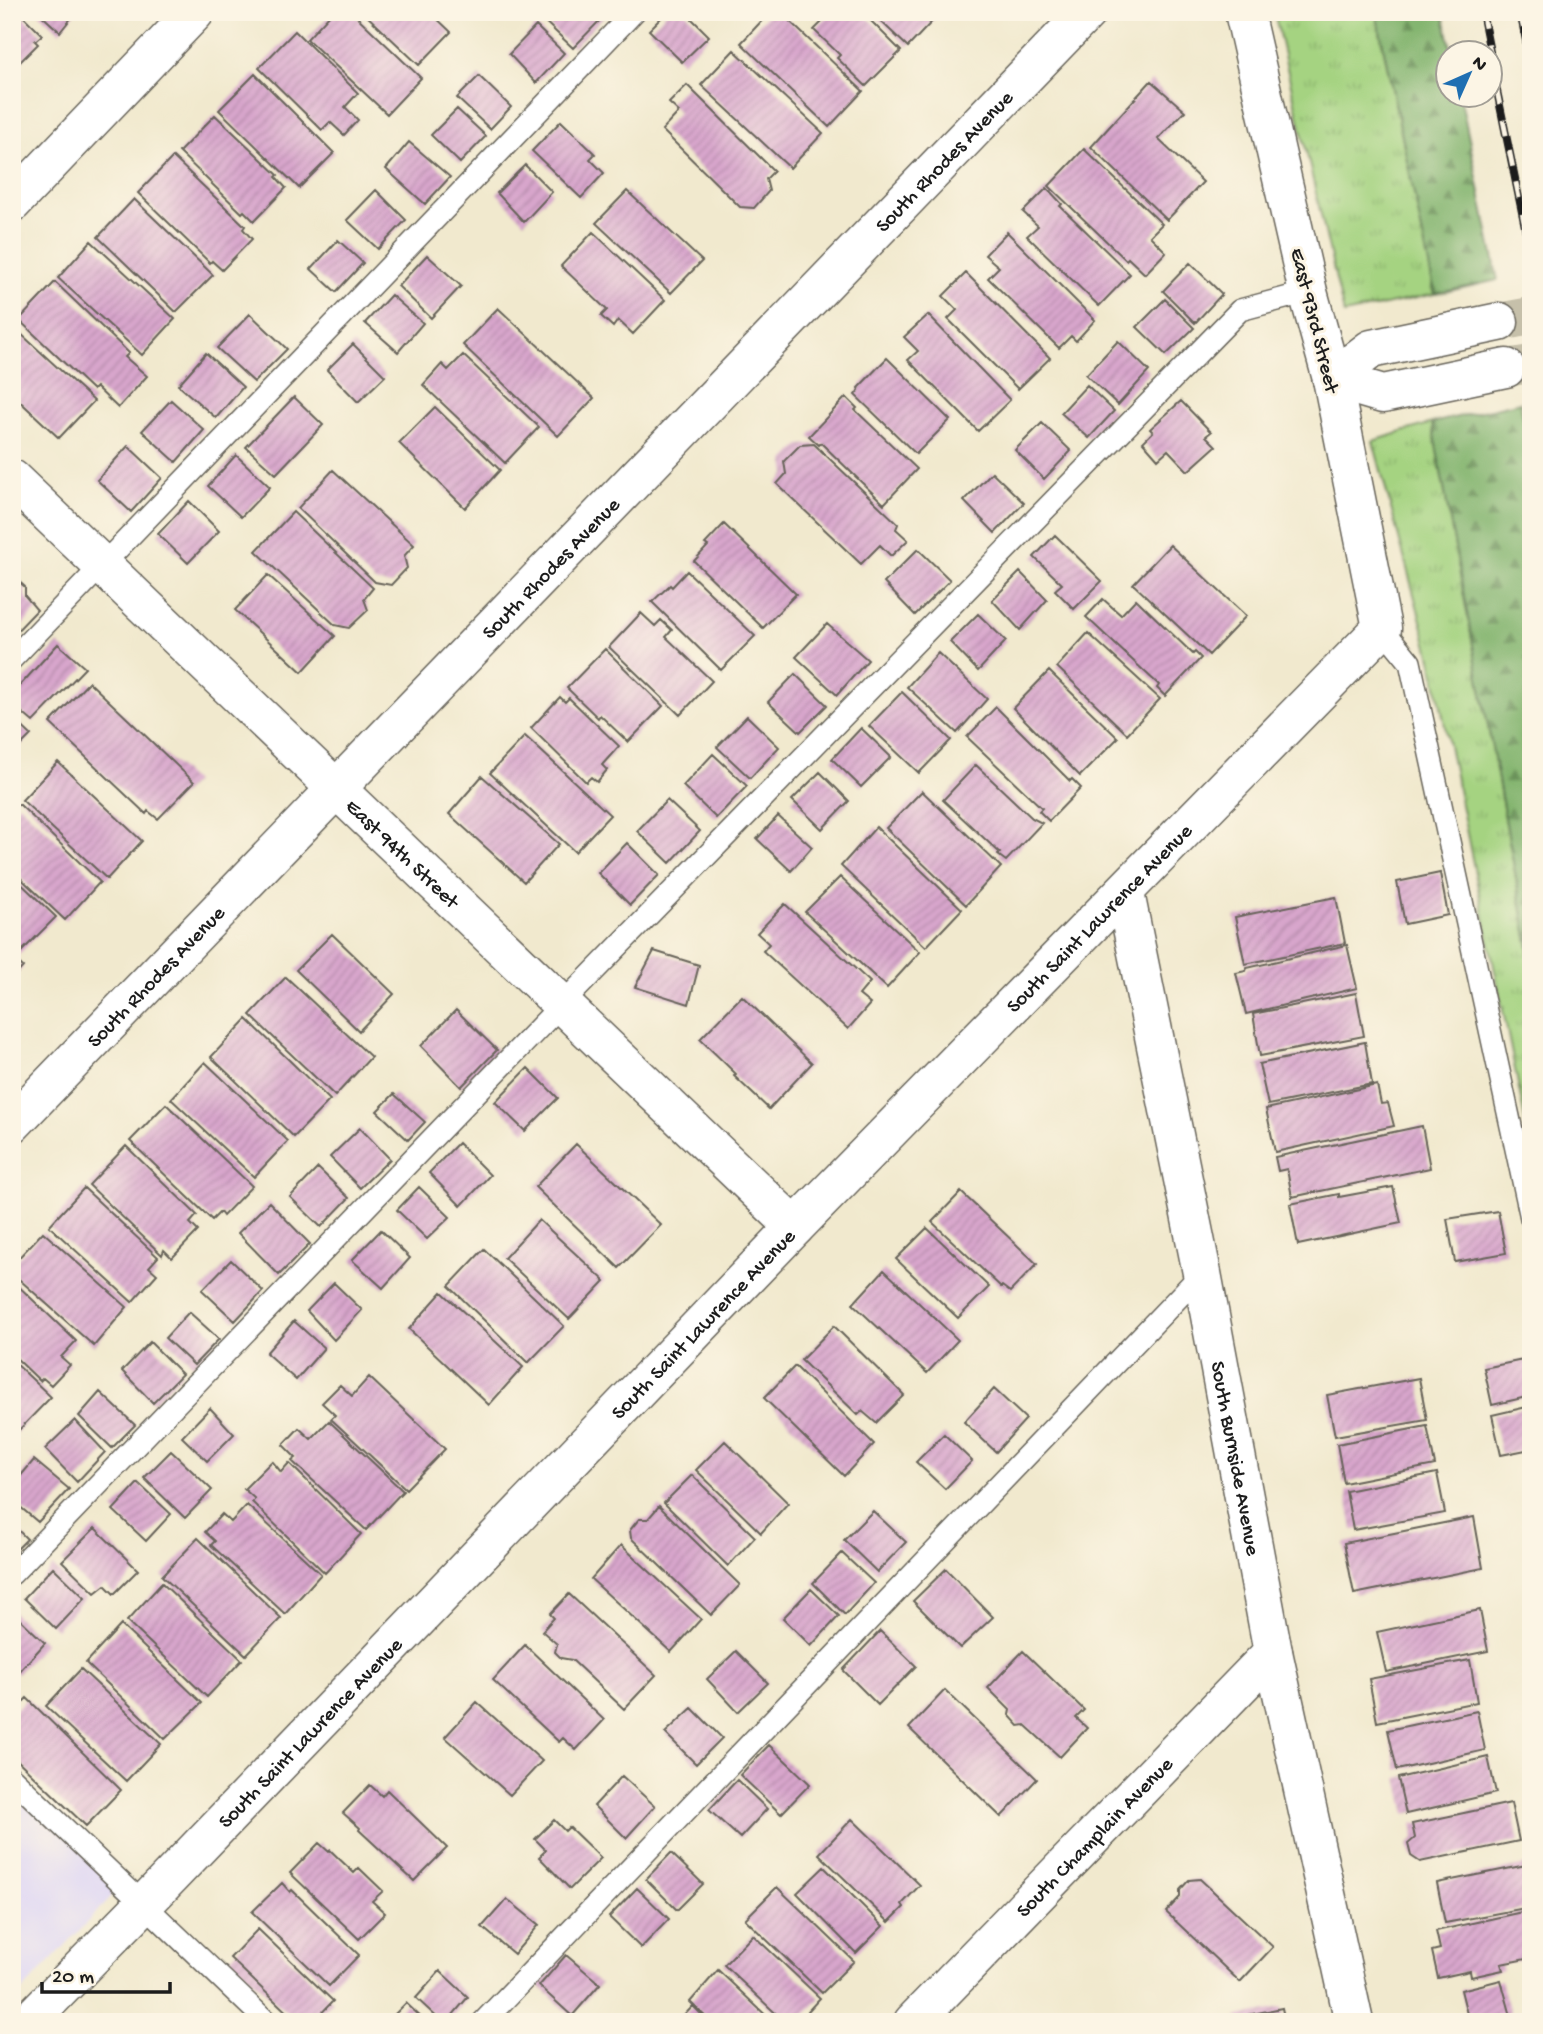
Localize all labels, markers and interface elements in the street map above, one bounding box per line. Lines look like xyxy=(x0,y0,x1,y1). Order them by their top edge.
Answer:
north arrow xyxy=(1434,38,1504,108)
text: N xyxy=(1466,52,1491,77)
street label: South Rhodes Avenue xyxy=(872,86,1021,239)
street label: East 93rd Street xyxy=(1283,246,1343,398)
street label: South Rhodes Avenue xyxy=(478,493,627,646)
street label: East 94th Street xyxy=(339,795,464,917)
street label: South Saint Lawrence Avenue xyxy=(1003,819,1200,1020)
street label: South Rhodes Avenue xyxy=(84,901,233,1054)
street label: South Saint Lawrence Avenue xyxy=(607,1224,803,1426)
street label: South Burnside Avenue xyxy=(1203,1360,1264,1559)
street label: South Saint Lawrence Avenue xyxy=(214,1633,410,1835)
street label: South Champlain Avenue xyxy=(1013,1753,1181,1924)
scale bar xyxy=(42,1950,170,1994)
text: 20 m xyxy=(52,1966,94,1991)

